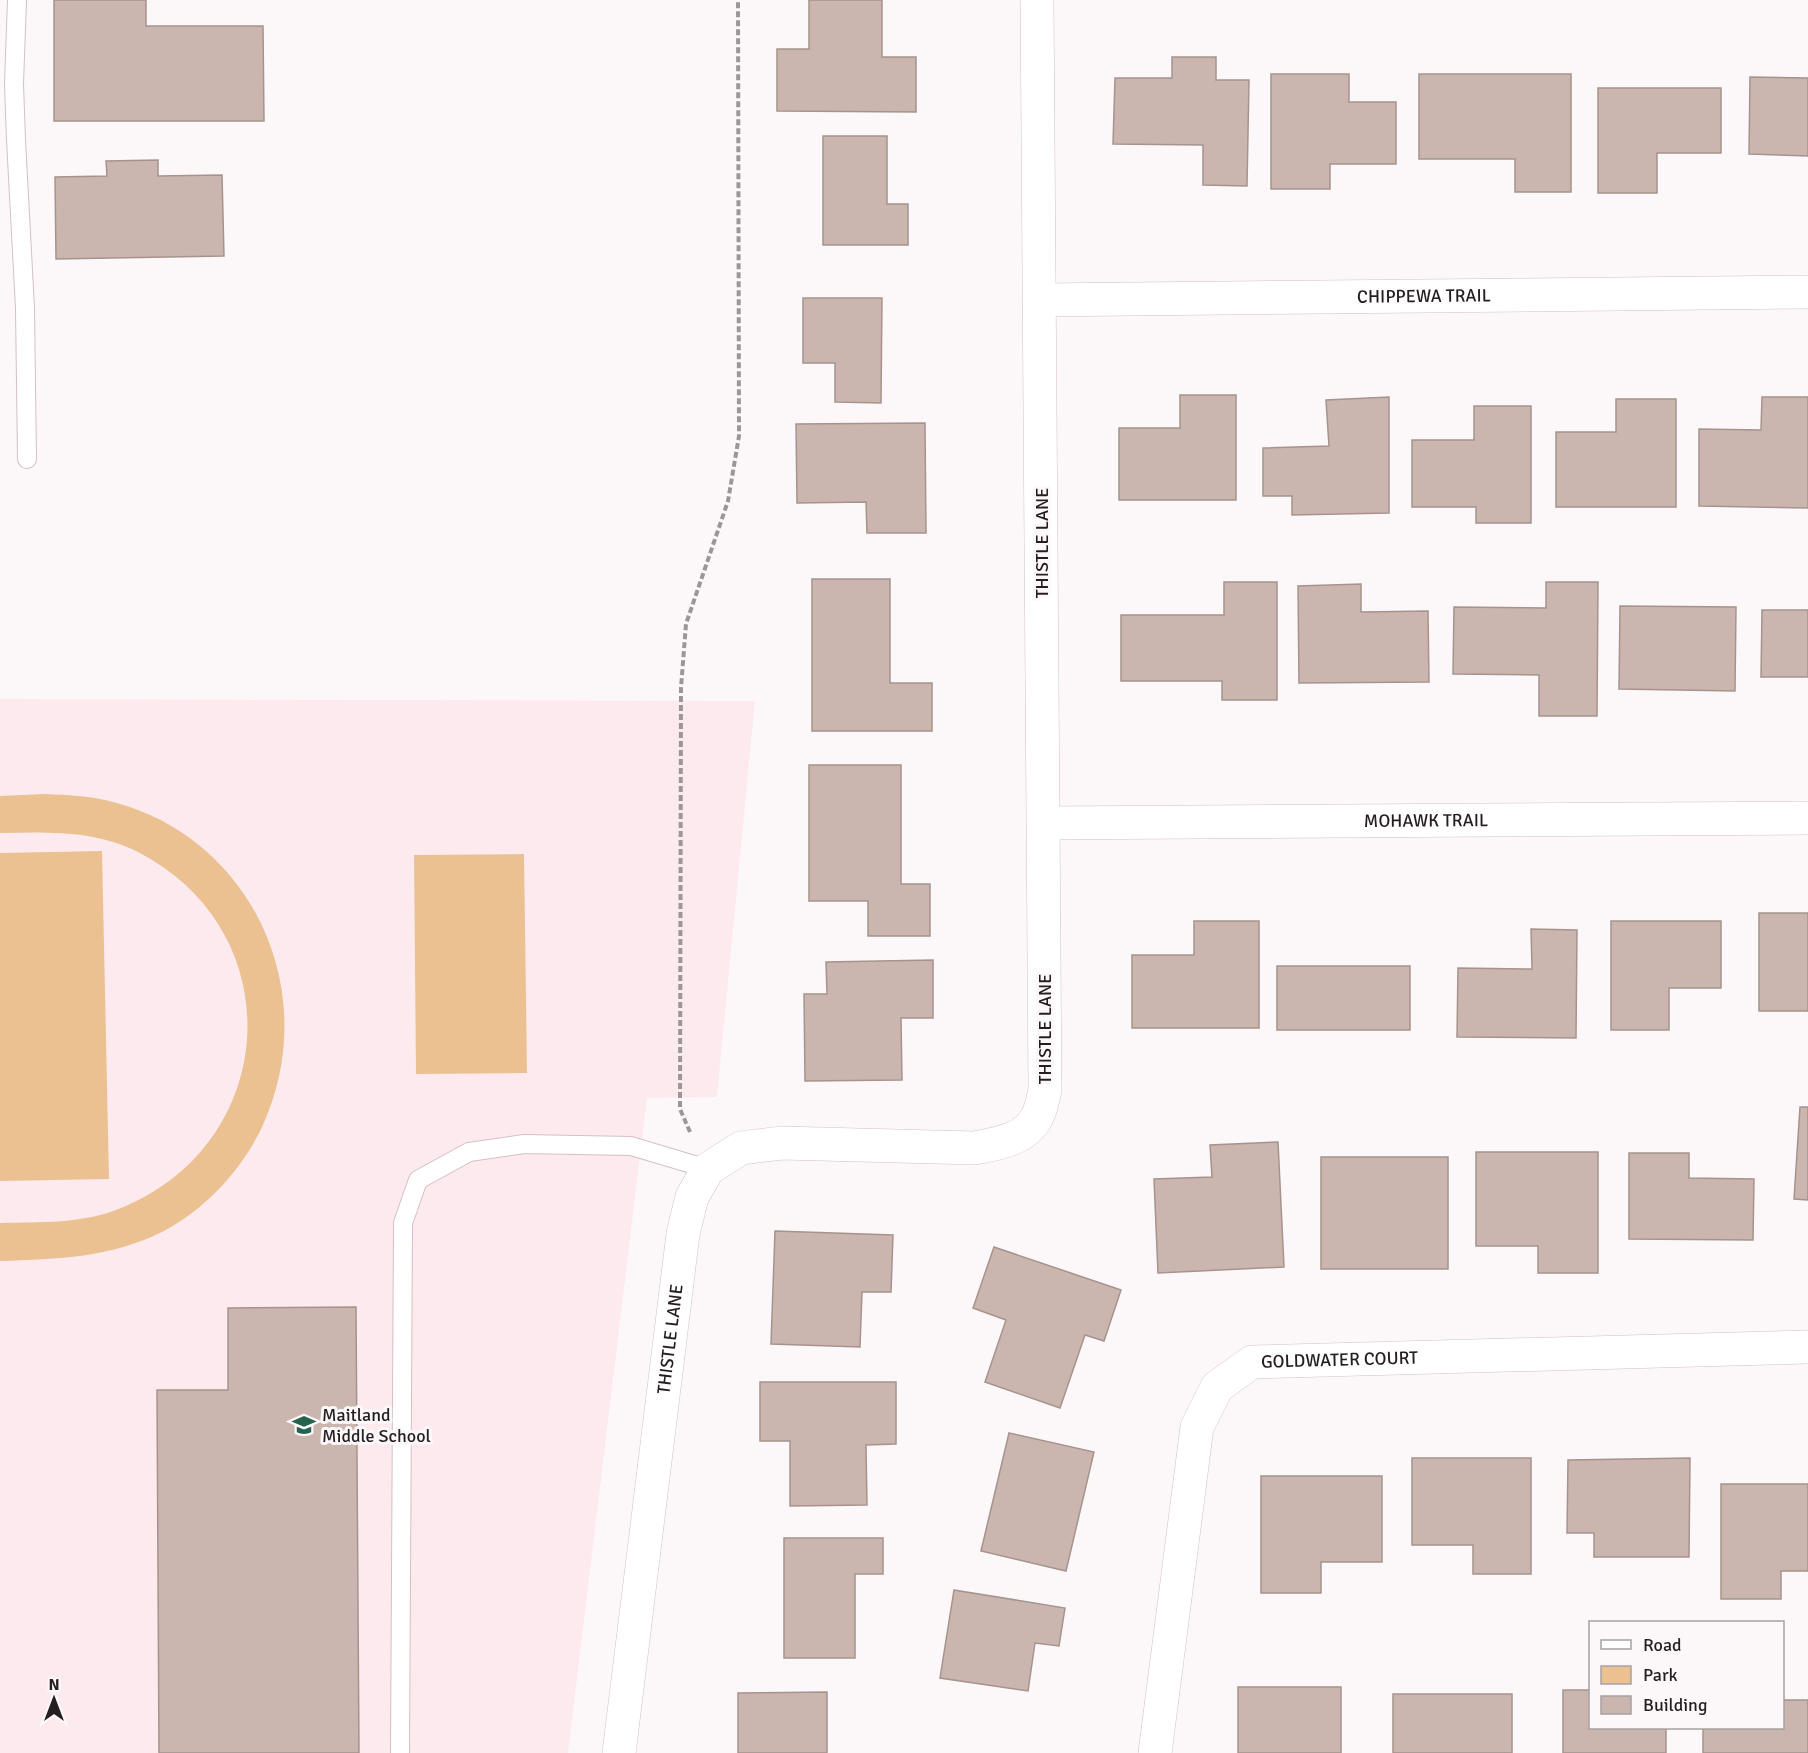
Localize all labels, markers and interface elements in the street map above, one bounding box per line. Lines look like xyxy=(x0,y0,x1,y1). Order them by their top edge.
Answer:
street label: CHIPPEWA TRAIL xyxy=(1357,284,1491,308)
street label: THISTLE LANE xyxy=(1031,488,1053,598)
street label: MOHAWK TRAIL xyxy=(1364,809,1488,832)
street label: THISTLE LANE xyxy=(1034,974,1056,1084)
street label: THISTLE LANE xyxy=(652,1283,688,1395)
street label: GOLDWATER COURT xyxy=(1261,1347,1418,1373)
place label: Maitland Middle School xyxy=(322,1404,431,1447)
school or university icon: Maitland Middle School xyxy=(291,1412,317,1438)
legend xyxy=(1589,1621,1784,1729)
text: Road xyxy=(1643,1634,1682,1656)
text: Park xyxy=(1643,1664,1678,1686)
north arrow xyxy=(24,1669,84,1729)
text: N xyxy=(48,1675,60,1695)
text: Building xyxy=(1643,1694,1707,1716)

